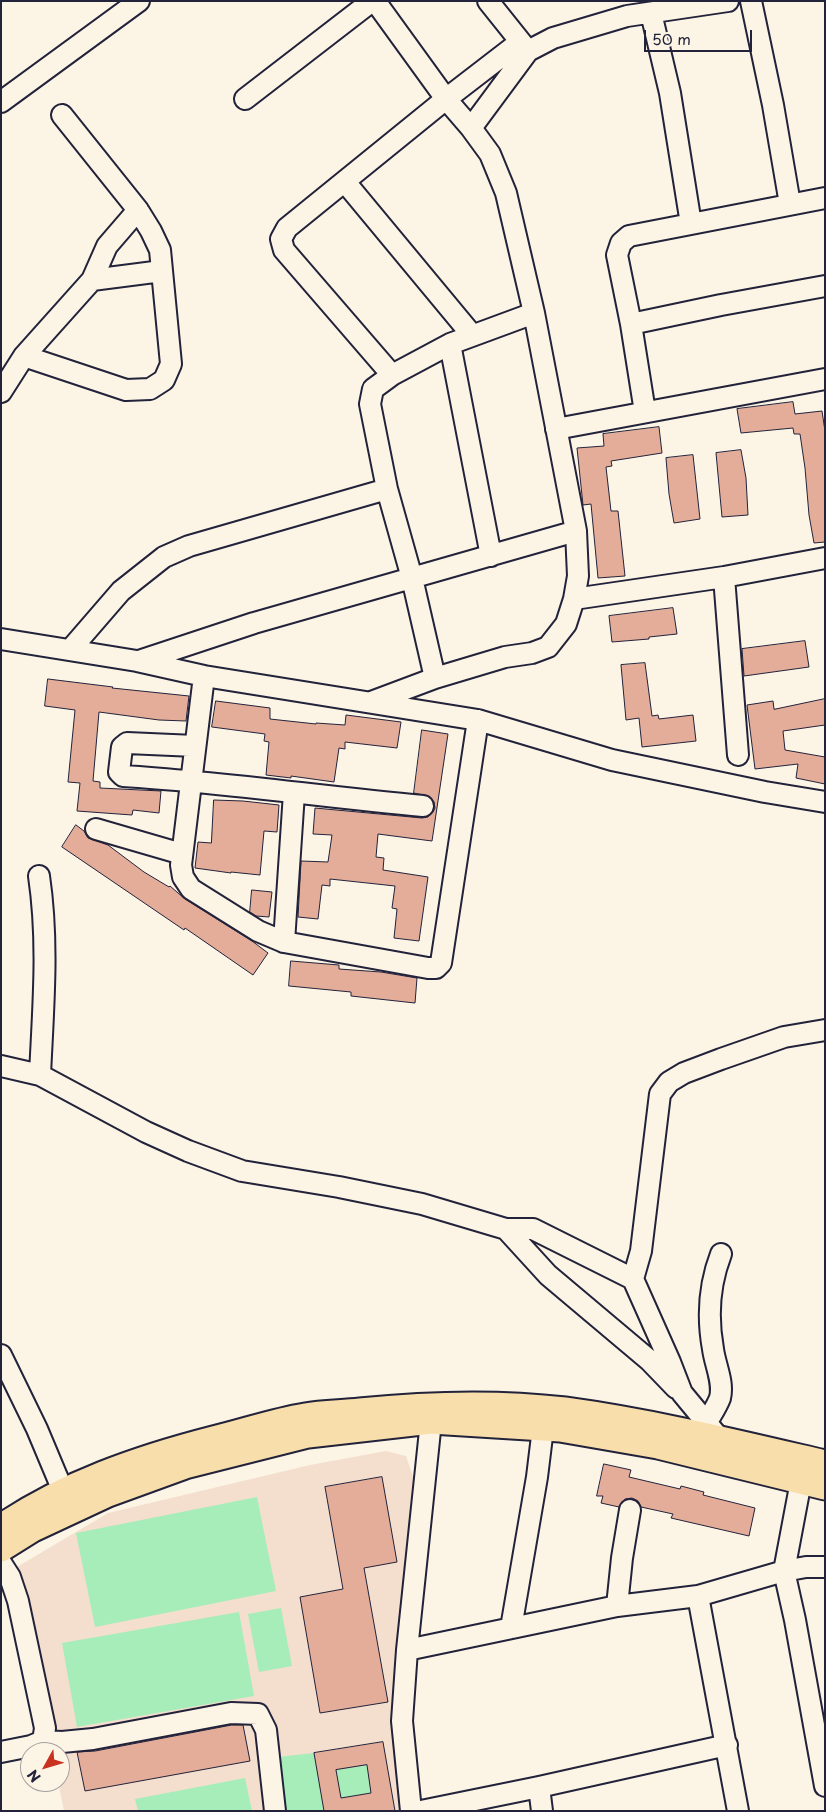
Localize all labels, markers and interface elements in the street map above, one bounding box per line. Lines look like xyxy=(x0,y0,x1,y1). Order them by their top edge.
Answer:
scale bar xyxy=(646,20,754,52)
text: 50 m xyxy=(652,27,691,50)
north arrow xyxy=(20,1742,70,1792)
text: N xyxy=(22,1765,45,1787)

